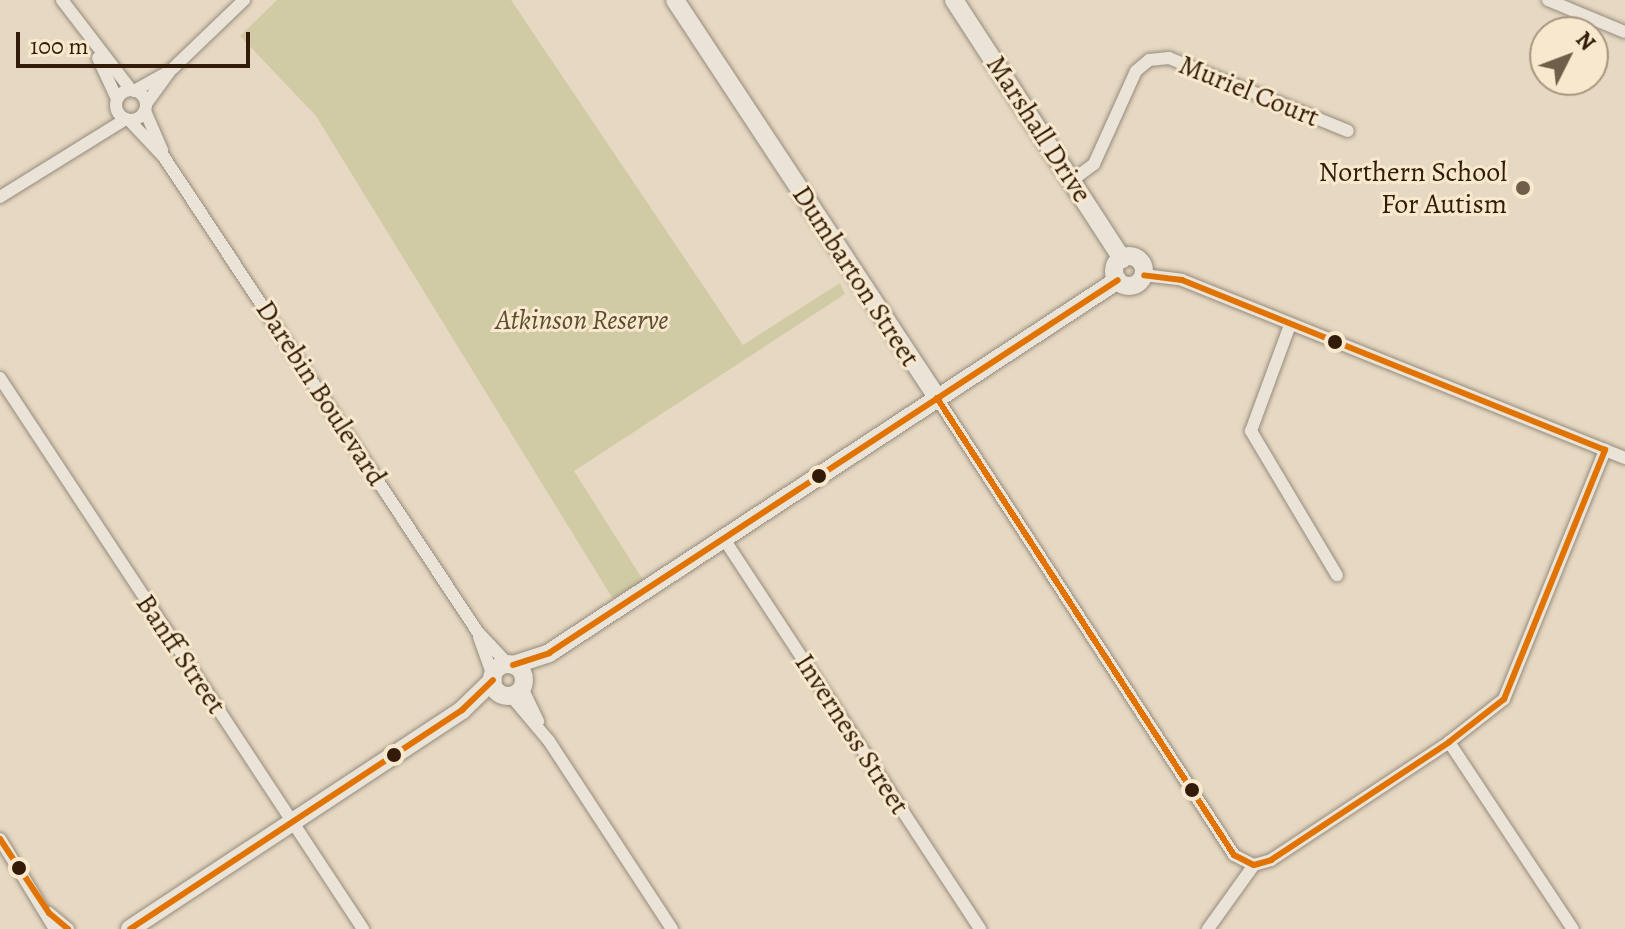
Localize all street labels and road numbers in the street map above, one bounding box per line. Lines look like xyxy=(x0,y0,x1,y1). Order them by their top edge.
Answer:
street label: Muriel Court xyxy=(1174,48,1324,134)
street label: Marshall Drive xyxy=(979,49,1099,209)
street label: Dumbarton Street xyxy=(785,179,927,373)
street label: Darebin Boulevard xyxy=(249,294,393,492)
street label: Banff Street xyxy=(129,588,233,720)
street label: Inverness Street xyxy=(788,647,916,821)

